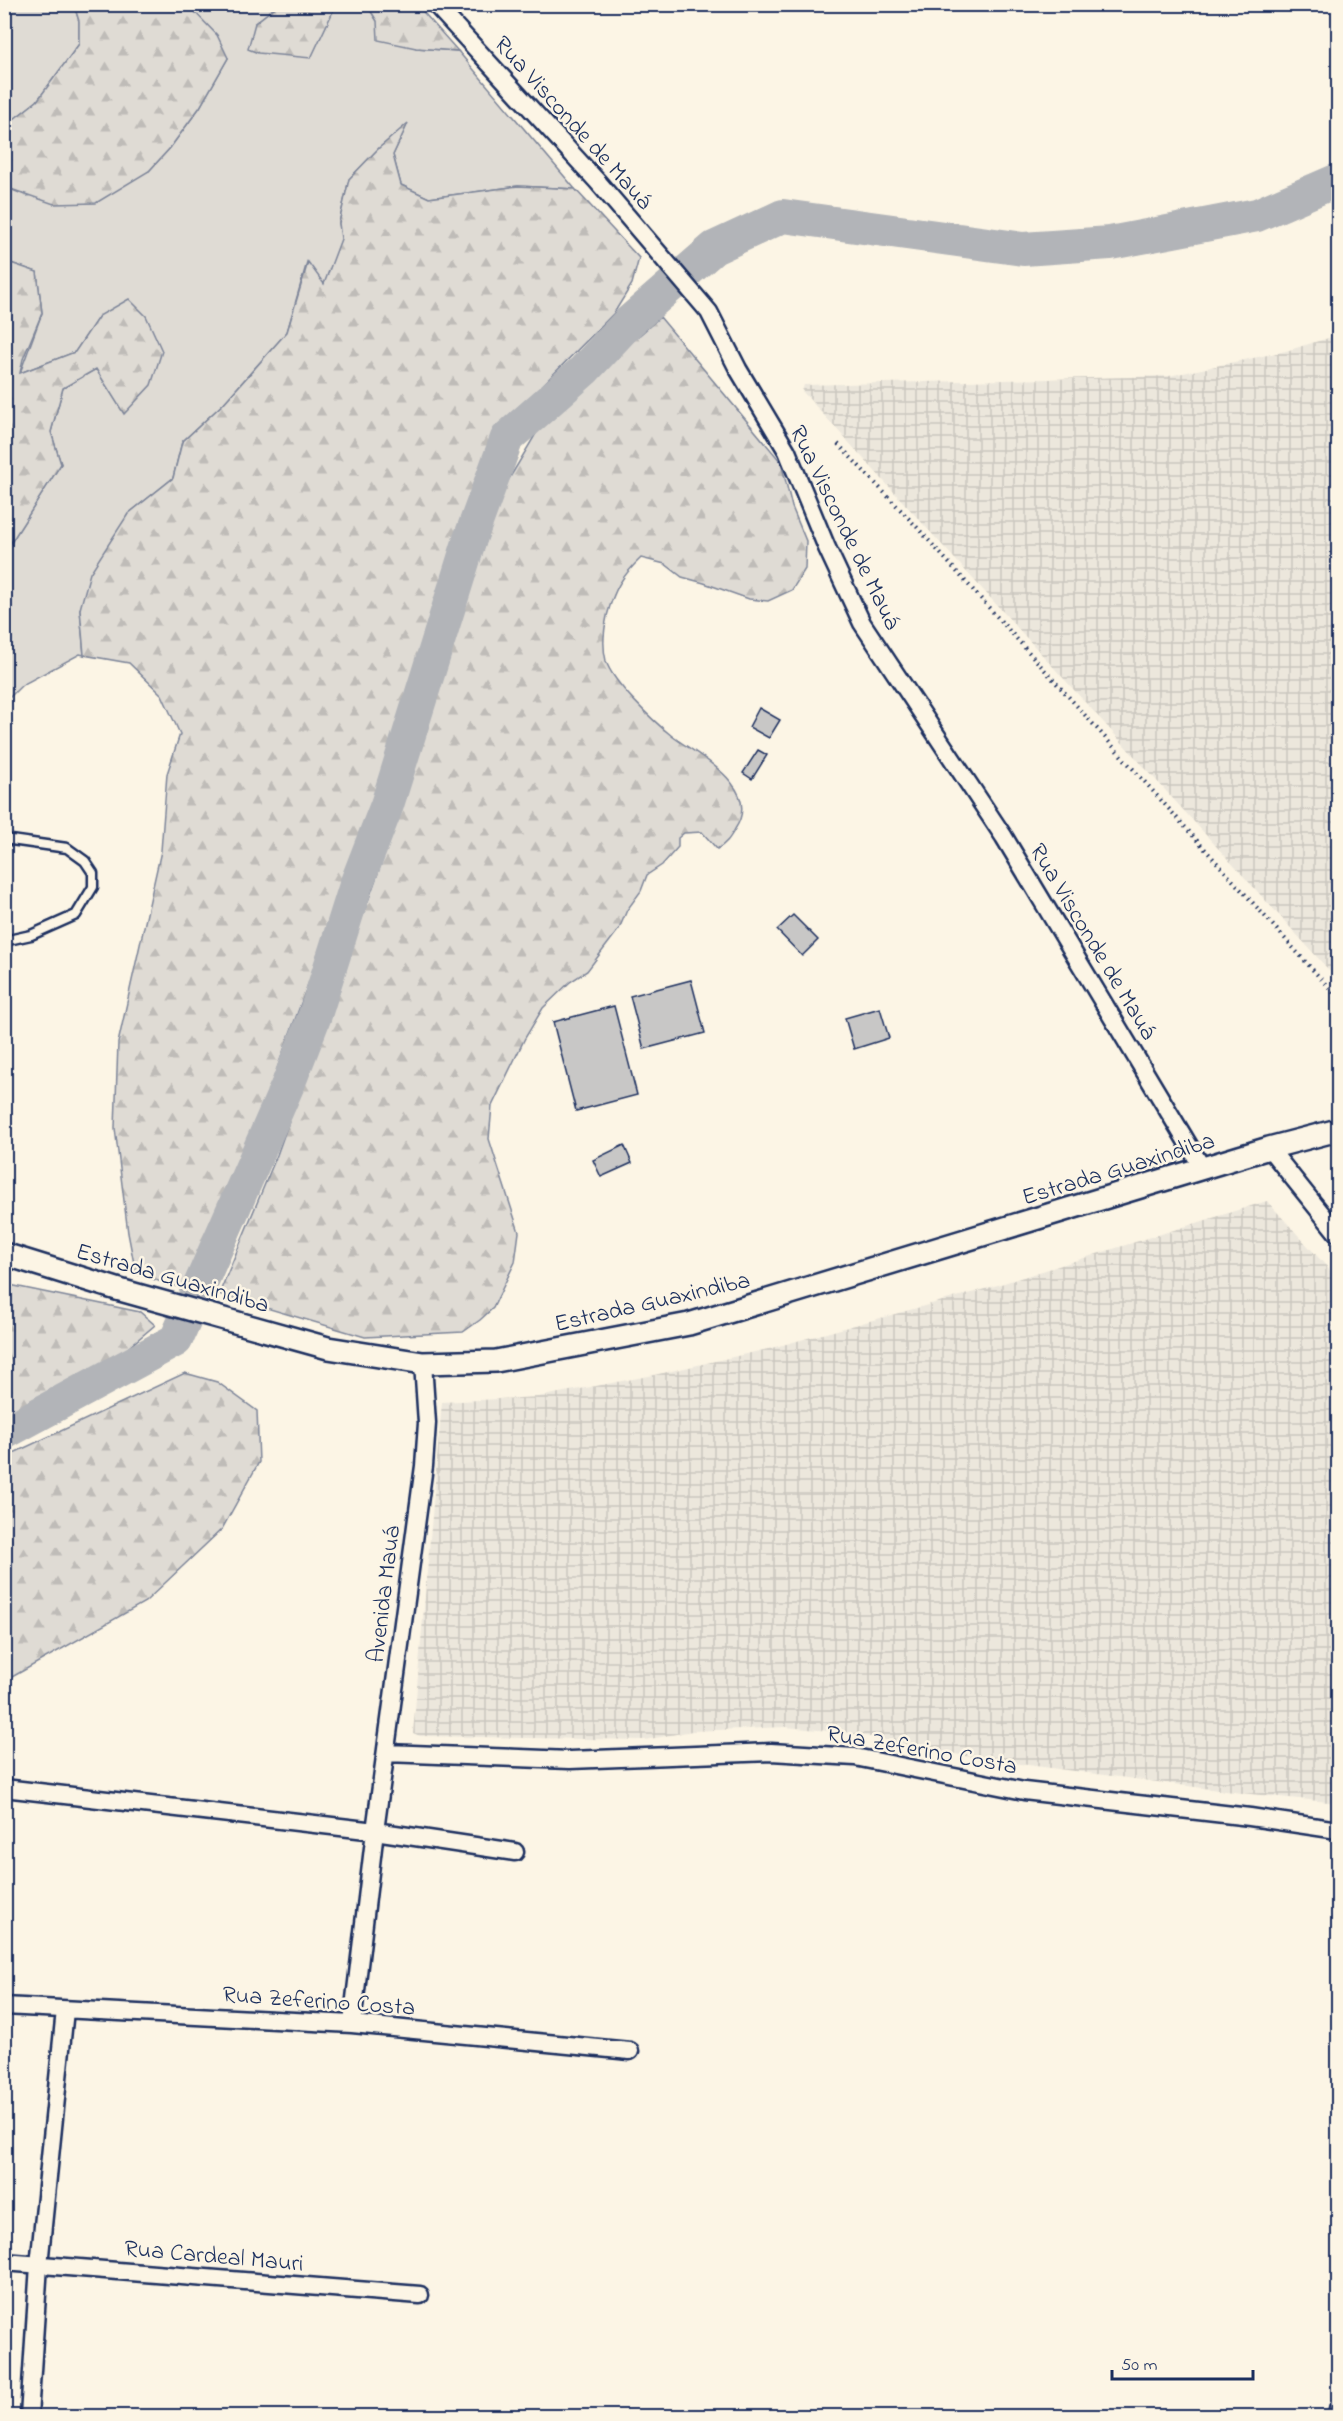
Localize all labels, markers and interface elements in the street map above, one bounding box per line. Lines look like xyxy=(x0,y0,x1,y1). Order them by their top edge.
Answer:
street label: Rua Visconde de Mauá xyxy=(484,29,660,218)
street label: Rua Visconde de Mauá xyxy=(779,420,909,636)
street label: Rua Visconde de Mauá xyxy=(1019,837,1164,1047)
street label: Estrada Guaxindiba xyxy=(1018,1124,1219,1216)
street label: Estrada Guaxindiba xyxy=(72,1235,273,1324)
street label: Estrada Guaxindiba xyxy=(551,1264,754,1343)
street label: Avenida Mauá xyxy=(360,1524,411,1665)
street label: Rua Zeferino Costa xyxy=(823,1717,1020,1785)
street label: Rua Zeferino Costa xyxy=(221,1978,416,2027)
street label: Rua Cardeal Mauri xyxy=(123,2232,305,2283)
scale bar xyxy=(1112,2343,1253,2381)
text: 50 m xyxy=(1121,2353,1158,2379)

